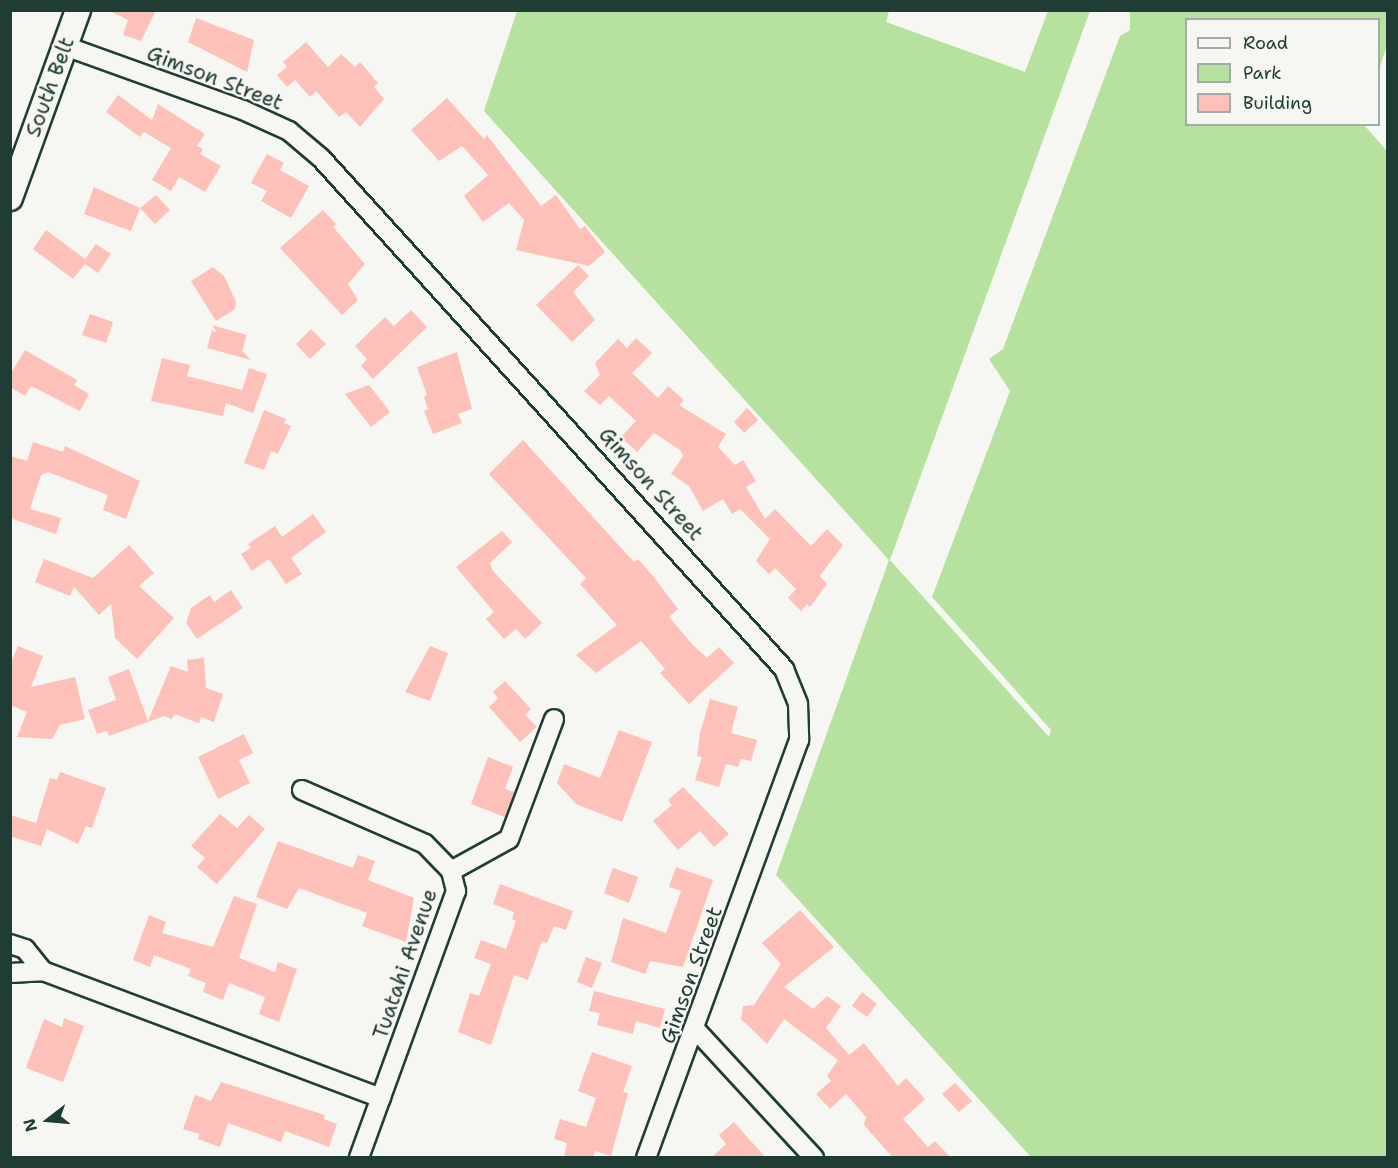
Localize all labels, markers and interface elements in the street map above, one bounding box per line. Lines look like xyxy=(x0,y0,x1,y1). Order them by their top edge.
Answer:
legend xyxy=(1185,18,1380,126)
text: Road xyxy=(1243,31,1288,55)
street label: South Belt xyxy=(20,34,80,140)
street label: Gimson Street xyxy=(143,40,287,116)
text: Park xyxy=(1243,61,1282,85)
text: Building xyxy=(1243,91,1312,115)
street label: Gimson Street xyxy=(593,422,709,546)
street label: Tuatahi Avenue xyxy=(368,886,442,1042)
street label: Gimson Street xyxy=(655,903,727,1047)
north arrow xyxy=(18,1090,78,1150)
text: N xyxy=(18,1116,42,1134)

